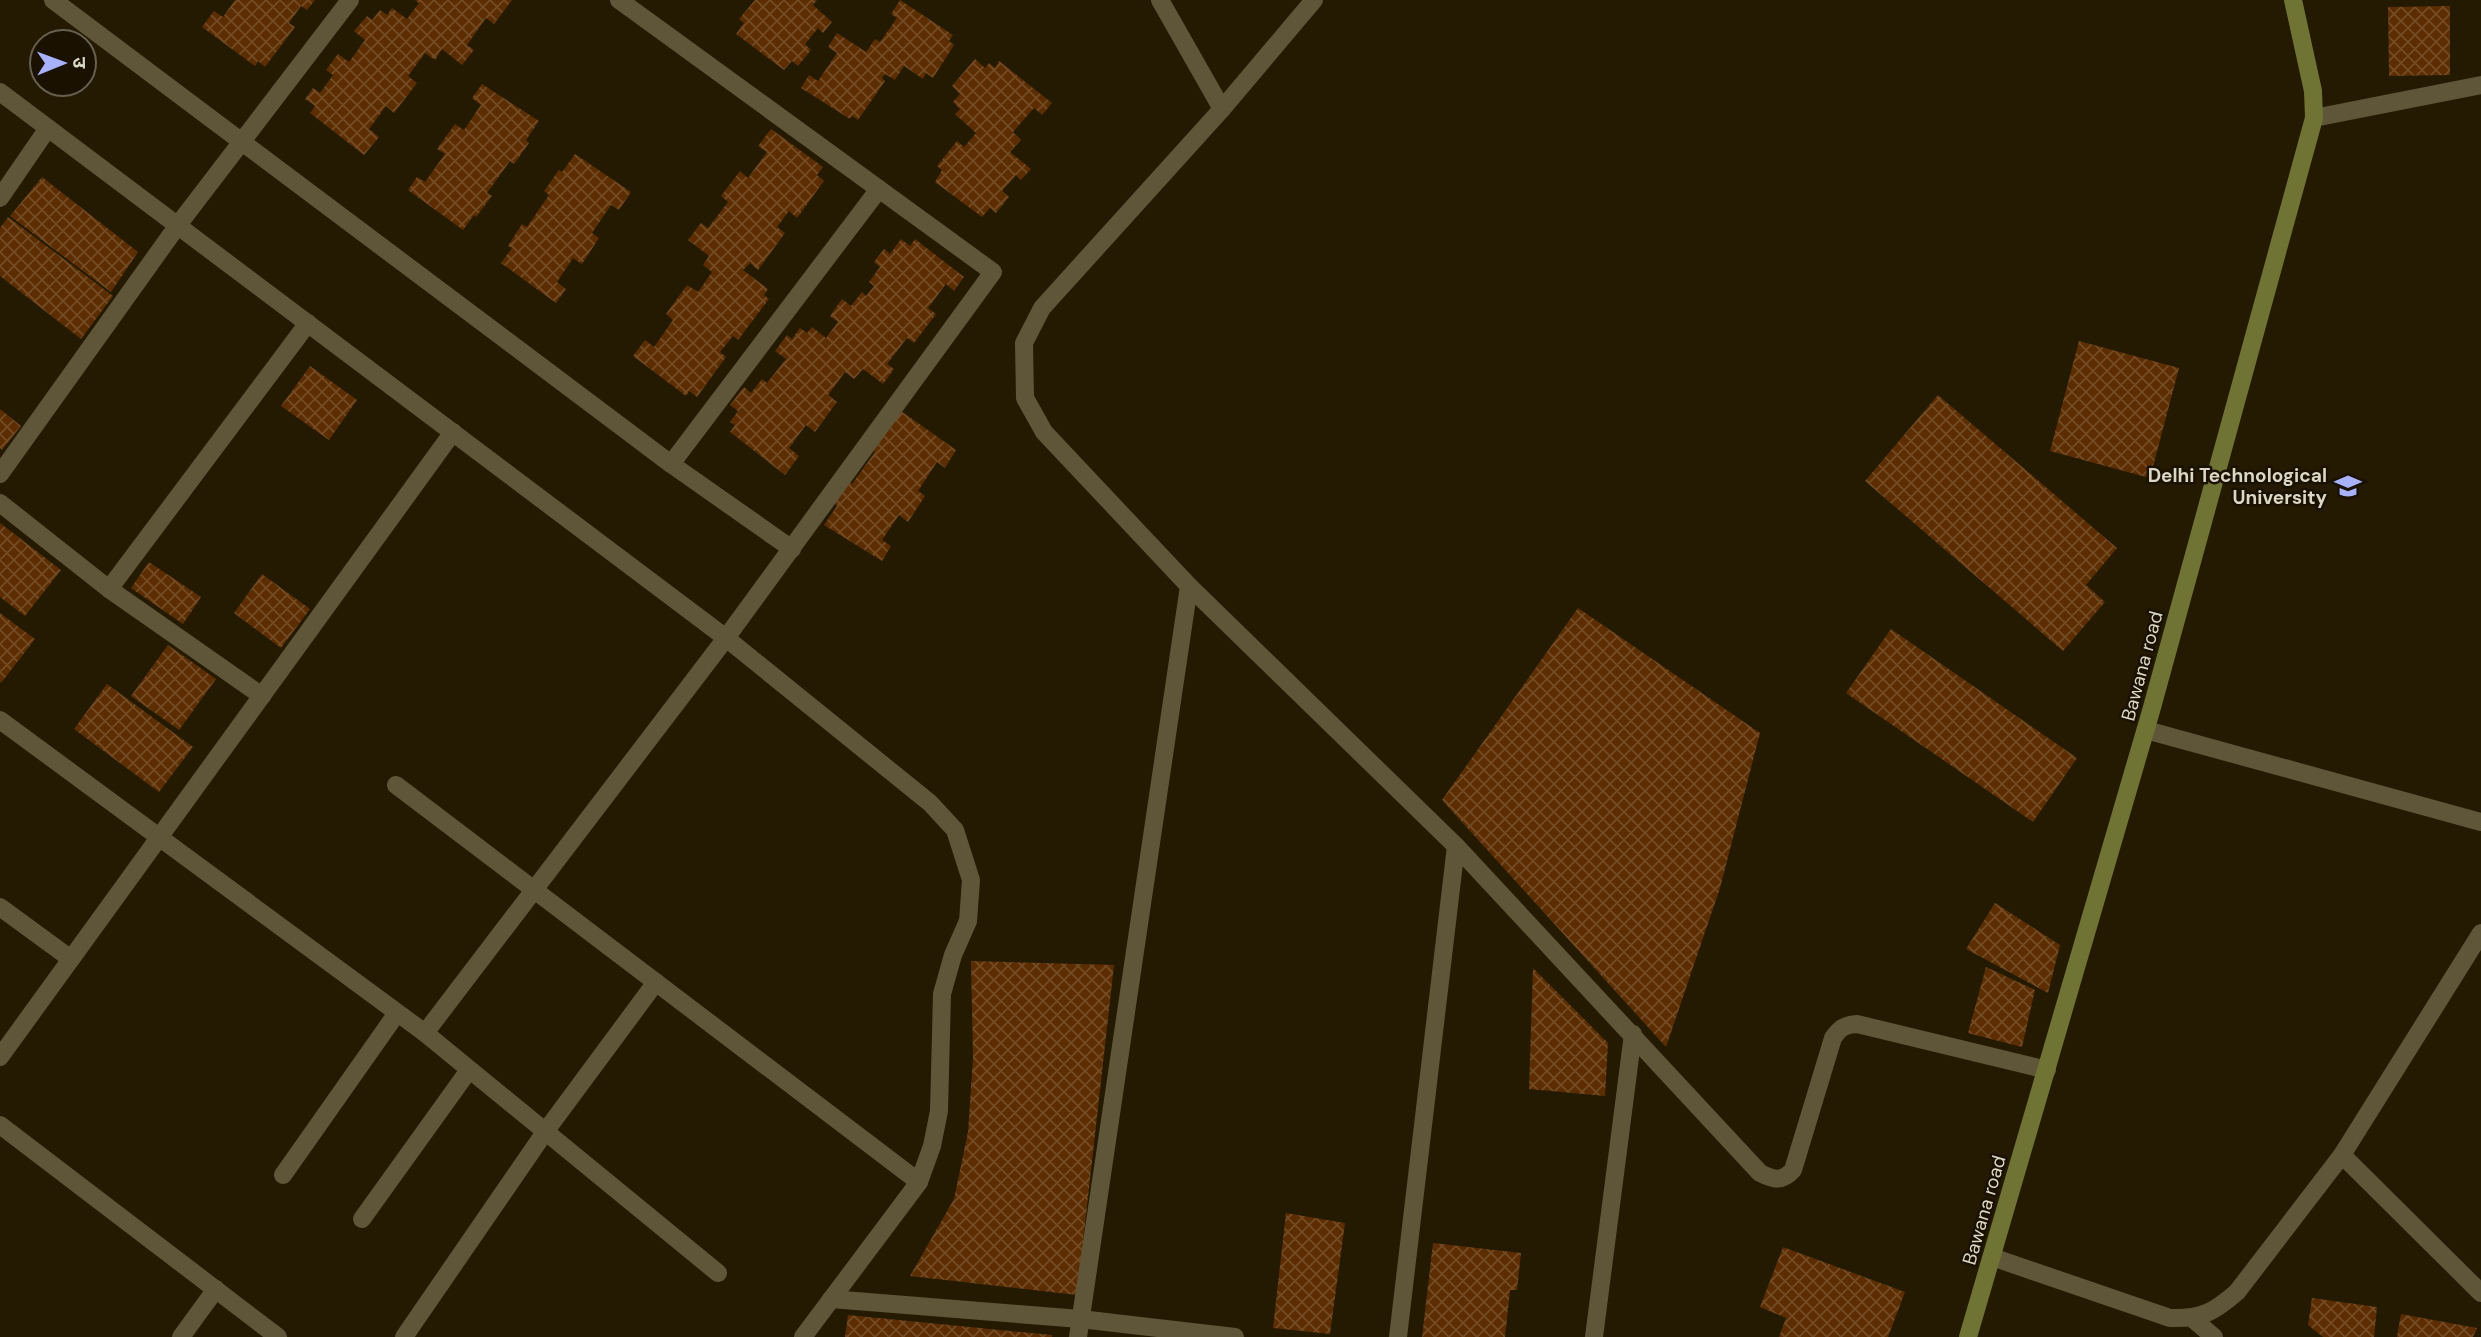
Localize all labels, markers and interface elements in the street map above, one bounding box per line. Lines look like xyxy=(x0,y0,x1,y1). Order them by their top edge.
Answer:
north arrow xyxy=(28,28,98,98)
text: उ xyxy=(67,57,92,69)
place label: Delhi Technological University xyxy=(2148,463,2328,510)
school or university icon: Delhi Technological University xyxy=(2333,471,2363,501)
street label: Bawana road xyxy=(2115,608,2169,724)
street label: Bawana road xyxy=(1956,1152,2012,1268)

